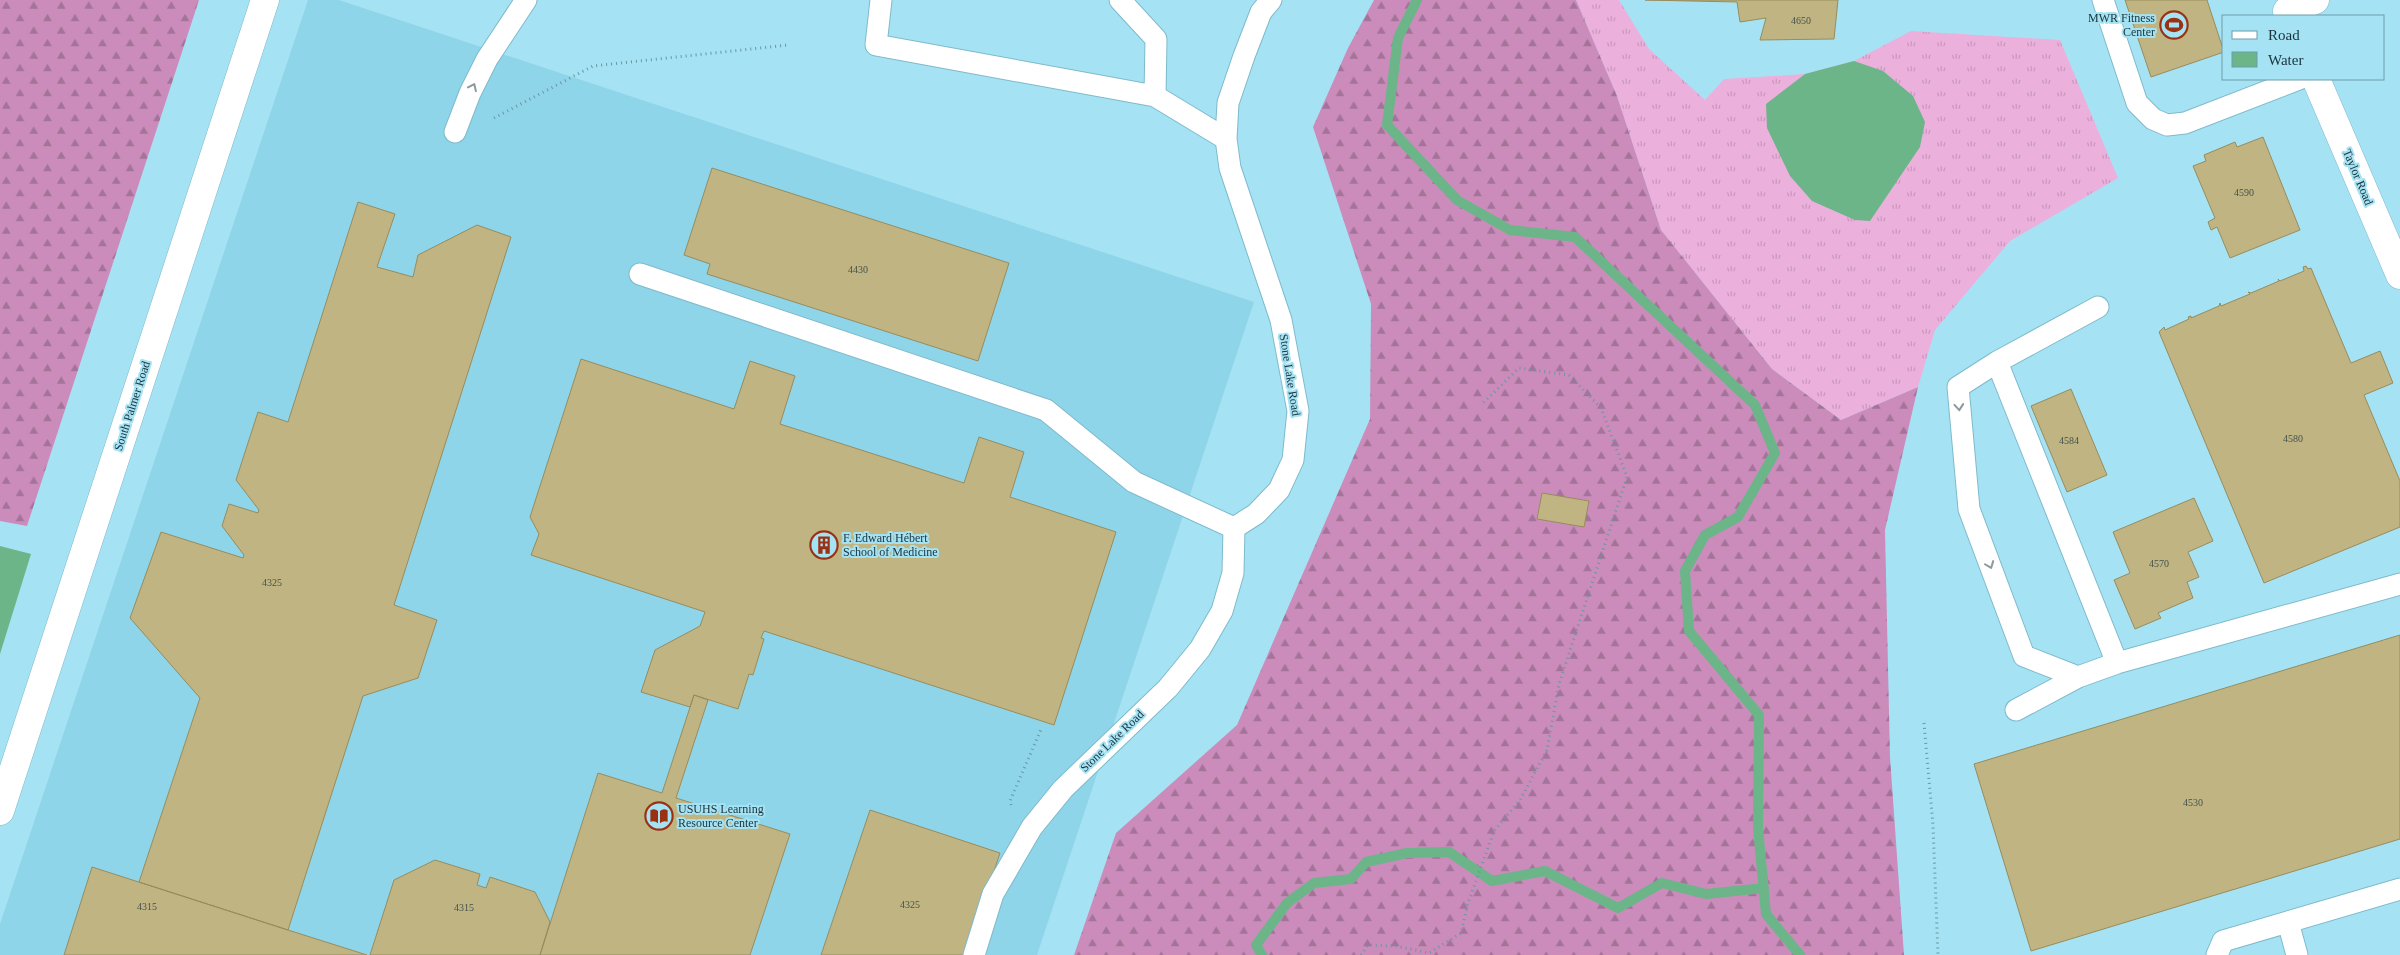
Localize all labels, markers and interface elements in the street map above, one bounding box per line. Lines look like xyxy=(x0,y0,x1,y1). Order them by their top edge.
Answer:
sports icon: MWR Fitness Center xyxy=(2159,10,2189,40)
place label: MWR Fitness Center xyxy=(2088,11,2155,39)
house number: 4650 xyxy=(1791,15,1811,26)
legend xyxy=(2222,15,2385,80)
text: Road xyxy=(2268,27,2300,43)
text: Water xyxy=(2268,52,2303,68)
one-way arrow xyxy=(467,83,477,92)
street label: Taylor Road xyxy=(2340,147,2376,207)
house number: 4590 xyxy=(2234,187,2254,198)
house number: 4430 xyxy=(848,264,868,275)
street label: Stone Lake Road xyxy=(1277,333,1303,417)
street label: South Palmer Road xyxy=(111,359,153,453)
one-way arrow xyxy=(1954,403,1965,411)
house number: 4580 xyxy=(2283,433,2303,444)
house number: 4584 xyxy=(2059,435,2079,446)
building icon: F. Edward Hébert School of Medicine xyxy=(809,530,839,560)
place label: F. Edward Hébert School of Medicine xyxy=(843,531,938,559)
house number: 4570 xyxy=(2149,558,2169,569)
one-way arrow xyxy=(1983,560,1994,569)
house number: 4325 xyxy=(262,577,282,588)
street label: Stone Lake Road xyxy=(1077,707,1147,775)
house number: 4530 xyxy=(2183,797,2203,808)
library icon: USUHS Learning Resource Center xyxy=(644,801,674,831)
place label: USUHS Learning Resource Center xyxy=(678,802,764,830)
house number: 4325 xyxy=(900,899,920,910)
house number: 4315 xyxy=(137,901,157,912)
house number: 4315 xyxy=(454,902,474,913)

